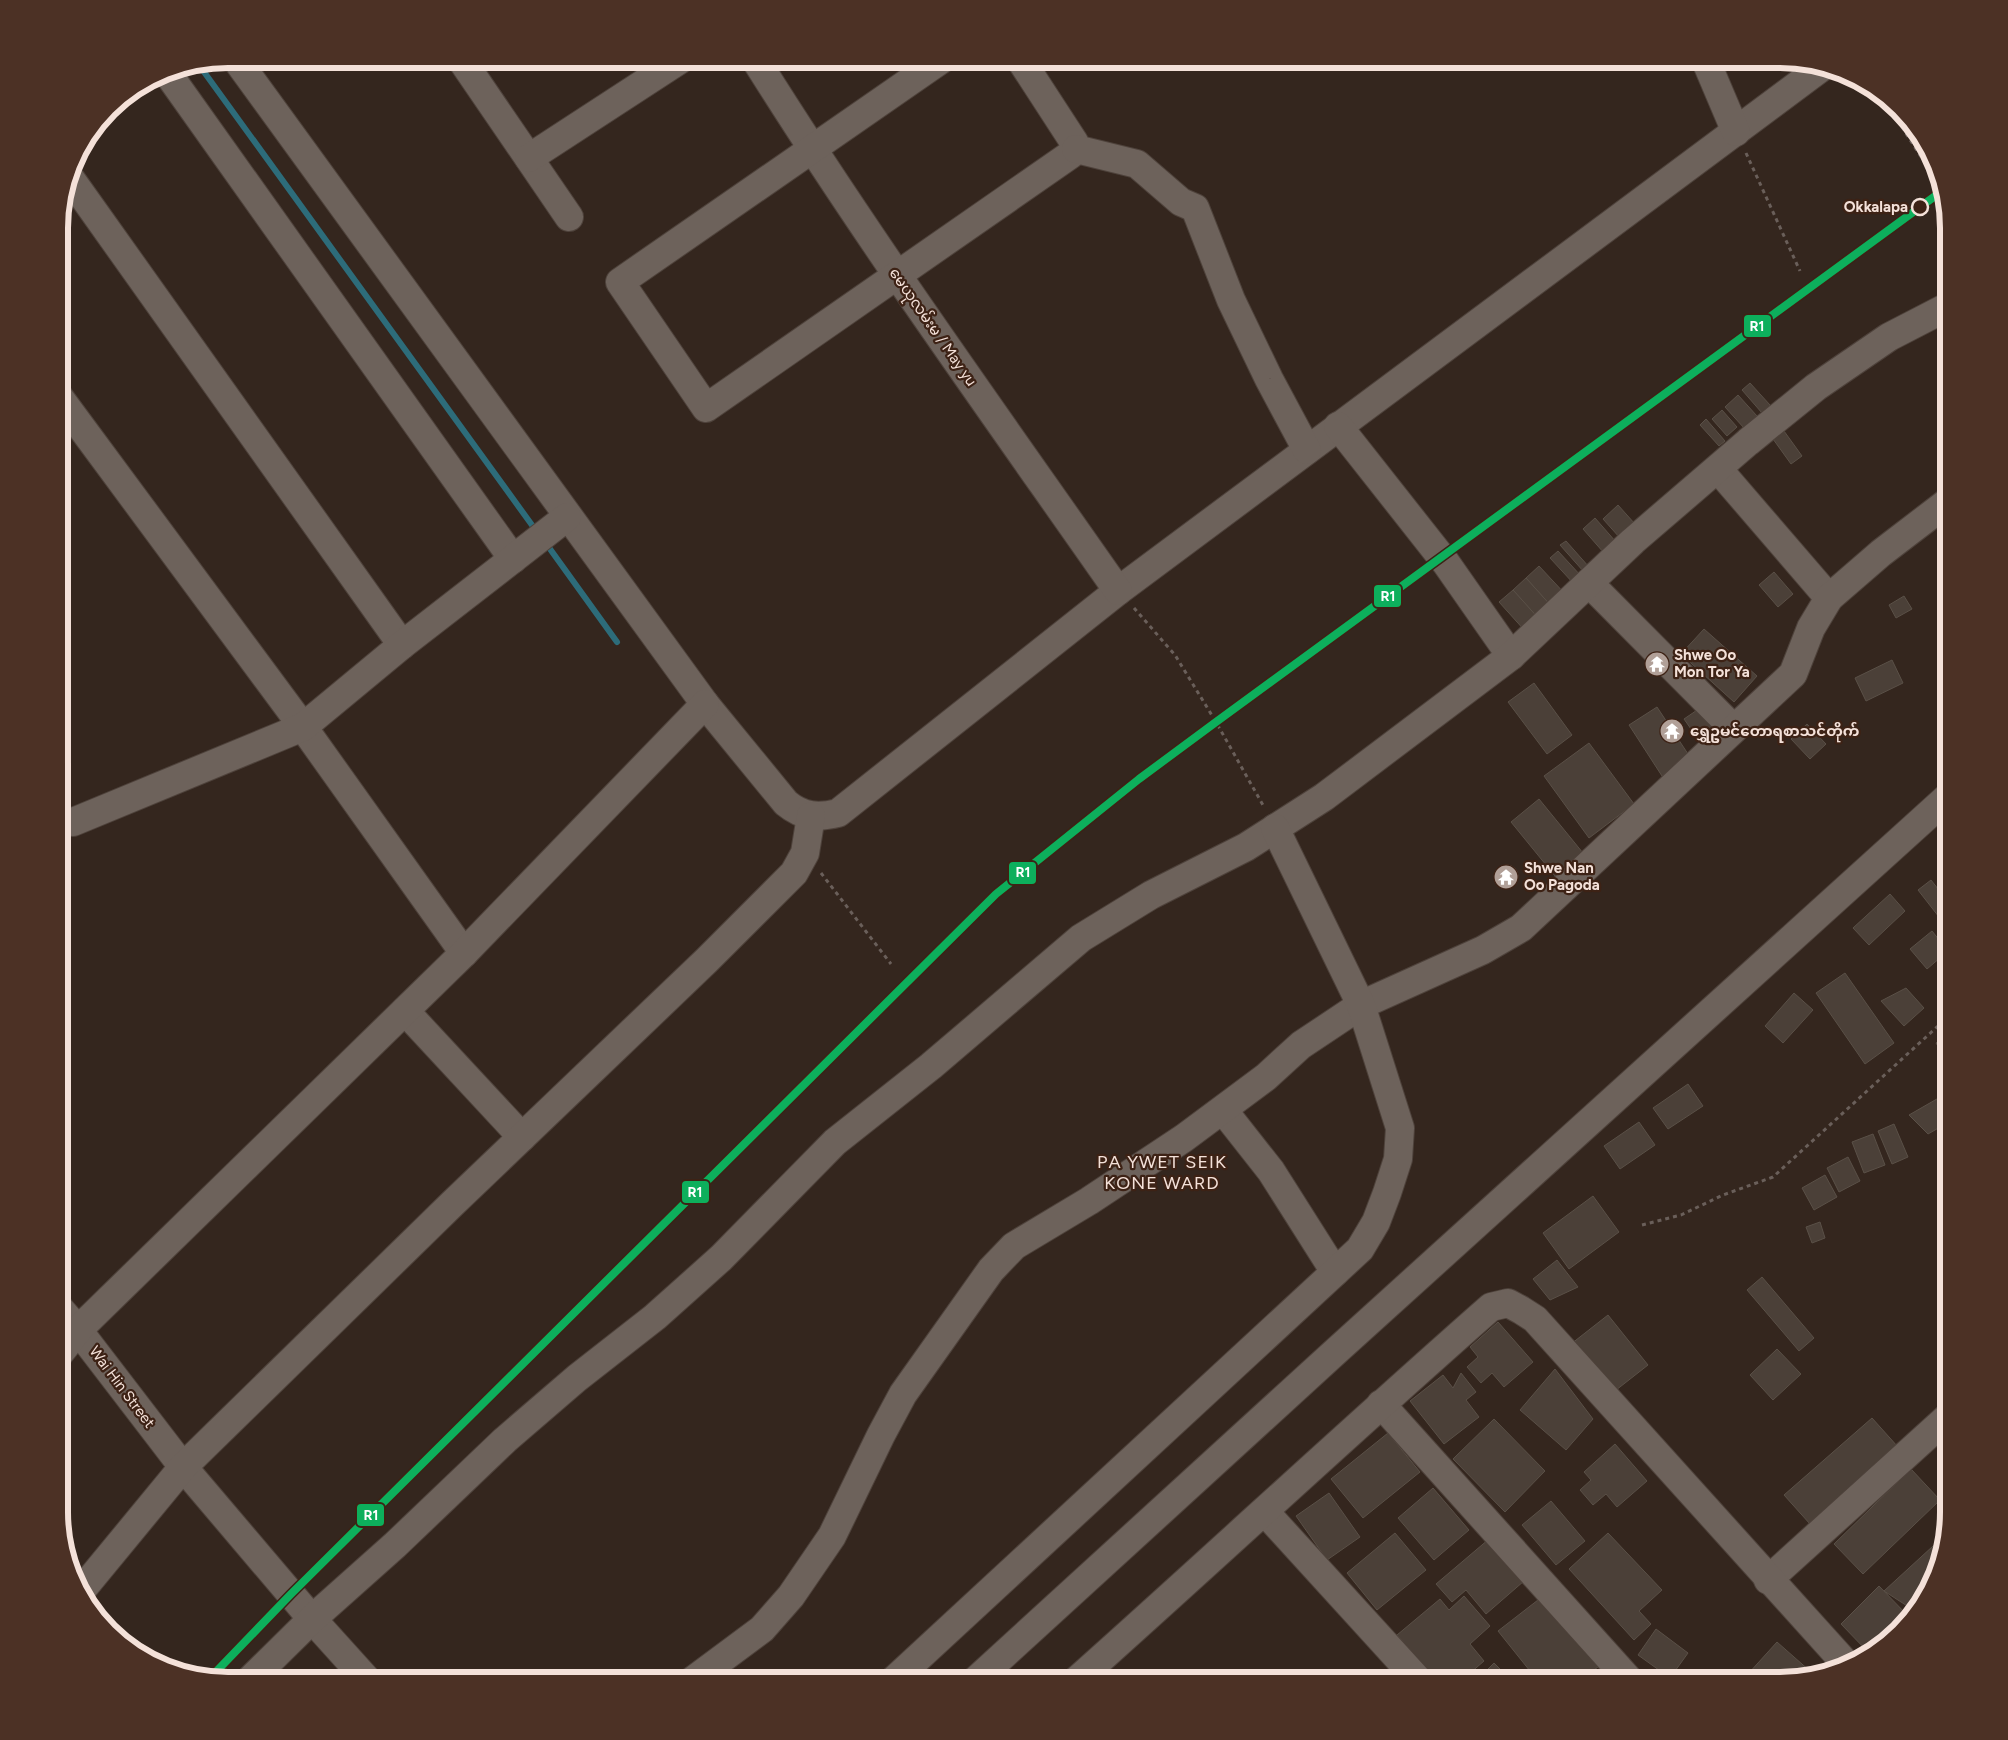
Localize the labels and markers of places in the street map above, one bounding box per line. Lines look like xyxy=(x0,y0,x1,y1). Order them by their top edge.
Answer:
place label: Okkalapa xyxy=(1844,198,1908,216)
marker: Okkalapa xyxy=(1911,198,1929,216)
place label: Shwe Oo Mon Tor Ya xyxy=(1674,646,1750,681)
temple icon: Shwe Oo Mon Tor Ya xyxy=(1644,651,1670,677)
temple icon: ရွှေဥမင်တောရစာသင်တိုက် xyxy=(1659,718,1685,744)
place label: ရွှေဥမင်တောရစာသင်တိုက် xyxy=(1690,721,1859,743)
place label: Shwe Nan Oo Pagoda xyxy=(1524,859,1600,894)
temple icon: Shwe Nan Oo Pagoda xyxy=(1493,864,1519,890)

